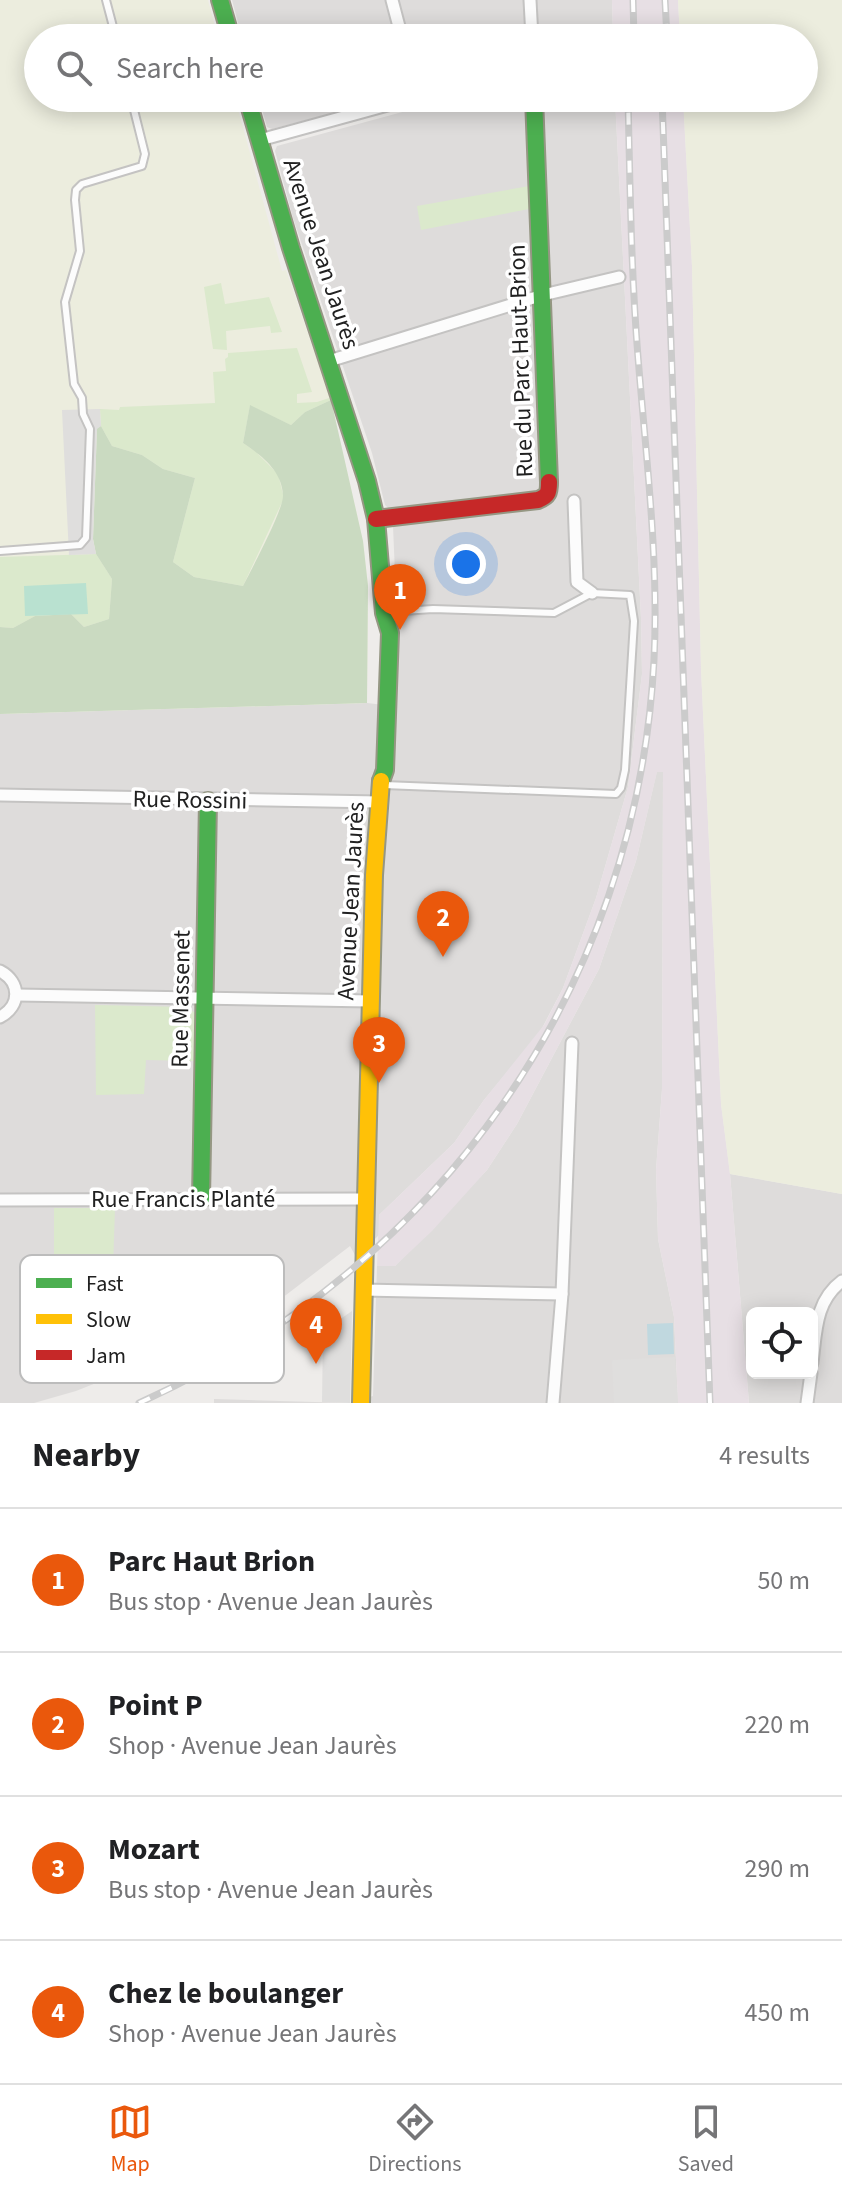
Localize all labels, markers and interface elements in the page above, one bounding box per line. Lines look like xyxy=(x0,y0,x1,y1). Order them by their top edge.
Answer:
search box xyxy=(24,24,818,112)
icon: search xyxy=(52,46,96,90)
text: Search here xyxy=(116,47,264,90)
street label: Avenue Jean Jaurès xyxy=(274,154,368,354)
street label: Rue du Parc Haut-Brion xyxy=(499,244,543,478)
your location xyxy=(446,544,486,584)
pin: 1 xyxy=(374,564,426,630)
street label: Rue Rossini xyxy=(132,782,248,818)
street label: Avenue Jean Jaurès xyxy=(328,801,374,1001)
pin: 2 xyxy=(417,891,469,957)
street label: Rue Massenet xyxy=(162,930,200,1068)
pin: 3 xyxy=(353,1017,405,1083)
street label: Rue Francis Planté xyxy=(91,1182,275,1217)
legend xyxy=(20,1255,284,1383)
text: Fast xyxy=(86,1268,124,1300)
pin: 4 xyxy=(290,1298,342,1364)
text: Slow xyxy=(86,1304,131,1336)
map controls xyxy=(746,1307,818,1379)
button: locate xyxy=(746,1307,818,1379)
text: Jam xyxy=(86,1340,126,1372)
text: Nearby xyxy=(32,1431,140,1480)
text: 4 results xyxy=(719,1437,810,1474)
text: Parc Haut Brion xyxy=(108,1540,315,1583)
text: 1 xyxy=(51,1562,65,1599)
text: 50 m xyxy=(757,1562,810,1599)
text: Bus stop · Avenue Jean Jaurès xyxy=(108,1583,433,1620)
text: Point P xyxy=(108,1684,203,1727)
text: 2 xyxy=(51,1706,65,1743)
text: 220 m xyxy=(744,1706,810,1743)
text: Shop · Avenue Jean Jaurès xyxy=(108,1727,397,1764)
text: Mozart xyxy=(108,1828,200,1871)
text: 3 xyxy=(51,1850,65,1887)
text: 290 m xyxy=(744,1850,810,1887)
text: Bus stop · Avenue Jean Jaurès xyxy=(108,1871,433,1908)
text: Chez le boulanger xyxy=(108,1972,343,2015)
text: 4 xyxy=(51,1994,65,2031)
text: 450 m xyxy=(744,1994,810,2031)
text: Shop · Avenue Jean Jaurès xyxy=(108,2015,397,2052)
tab: Map xyxy=(108,2100,152,2180)
tab: Directions xyxy=(368,2100,461,2180)
tab: Saved xyxy=(678,2100,734,2180)

